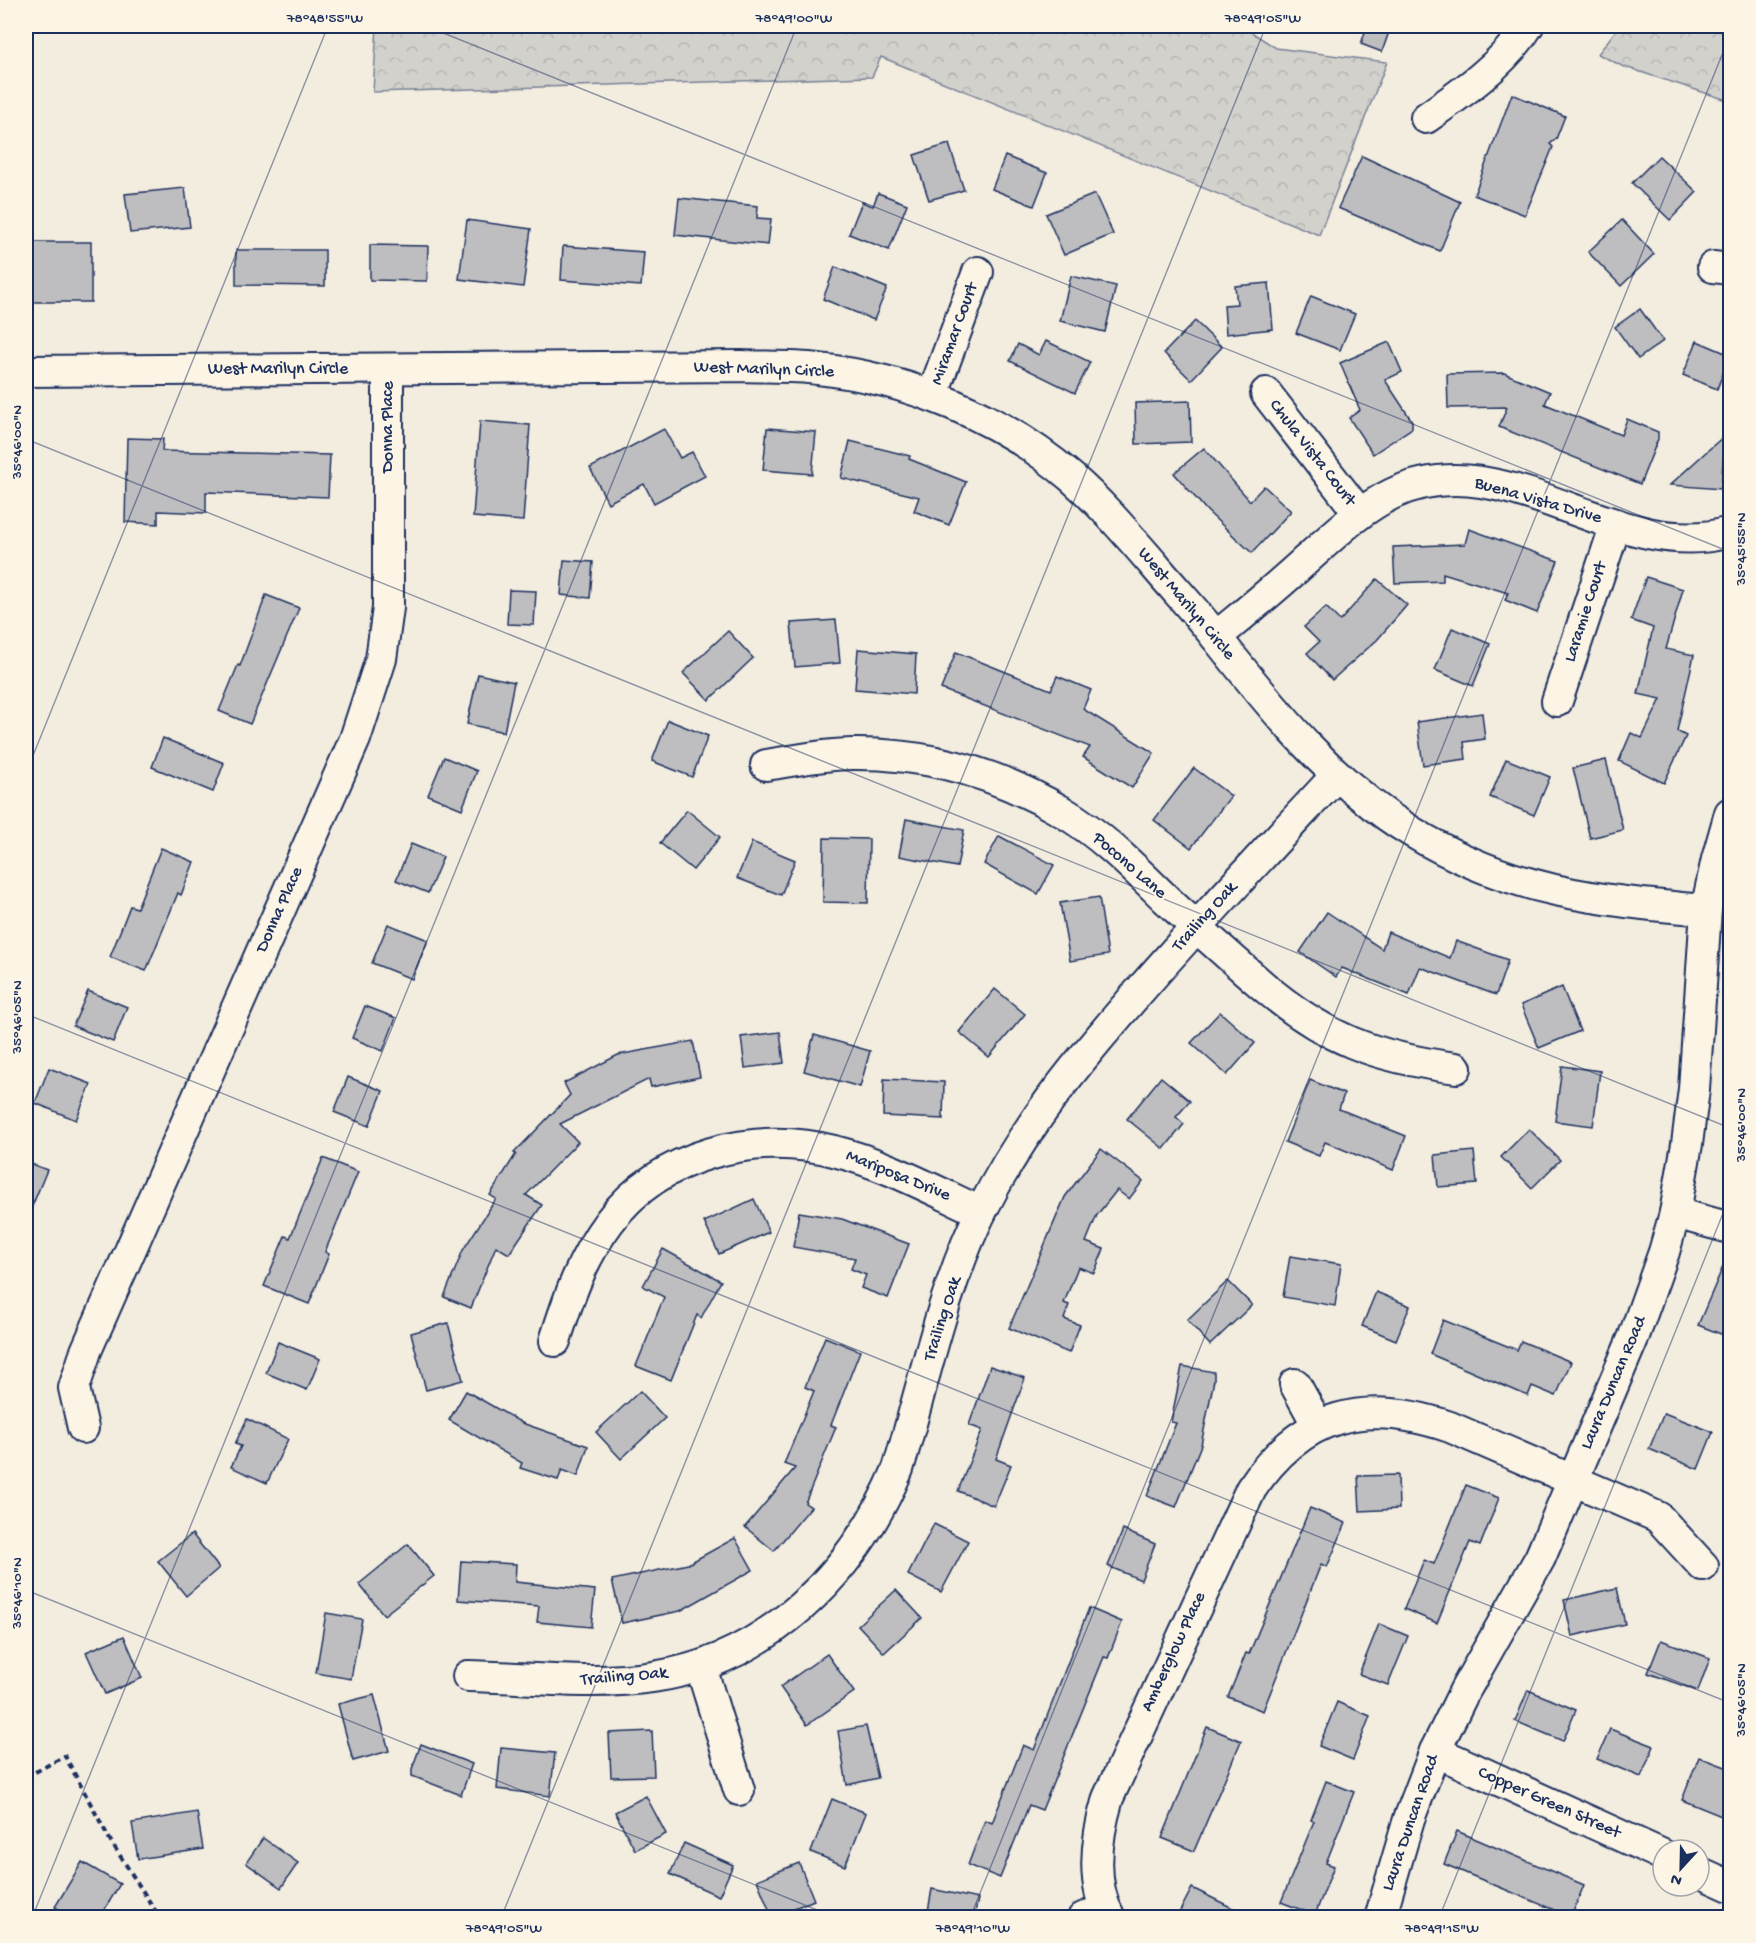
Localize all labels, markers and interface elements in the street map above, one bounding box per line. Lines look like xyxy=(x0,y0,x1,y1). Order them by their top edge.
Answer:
text: 78°48'55"W xyxy=(286,10,364,28)
text: 78°49'00"W xyxy=(754,10,833,28)
text: 78°49'05"W xyxy=(1224,10,1302,28)
street label: Miramar Court xyxy=(927,278,984,388)
street label: West Marilyn Circle xyxy=(693,357,835,383)
street label: West Marilyn Circle xyxy=(208,359,349,380)
street label: Donna Place xyxy=(378,380,399,474)
street label: Chula Vista Court xyxy=(1264,396,1361,512)
text: 35°46'00"N xyxy=(9,405,27,480)
street label: Buena Vista Drive xyxy=(1471,473,1605,529)
text: 35°45'55"N xyxy=(1733,512,1751,587)
street label: West Marilyn Circle xyxy=(1133,543,1240,665)
street label: Laramie Court xyxy=(1560,558,1613,665)
street label: Pocono Lane xyxy=(1087,827,1171,904)
street label: Donna Place xyxy=(251,863,309,957)
street label: Trailing Oak xyxy=(1167,876,1243,957)
text: 35°46'05"N xyxy=(9,980,27,1055)
text: 35°46'00"N xyxy=(1733,1088,1751,1163)
street label: Mariposa Drive xyxy=(843,1145,954,1207)
street label: Trailing Oak xyxy=(919,1273,967,1365)
street label: Laura Duncan Road xyxy=(1576,1312,1652,1453)
text: 35°46'10"N xyxy=(9,1557,27,1630)
street label: Amberglow Place xyxy=(1137,1588,1211,1715)
street label: Trailing Oak xyxy=(579,1663,670,1691)
text: 35°46'05"N xyxy=(1733,1663,1751,1738)
street label: Laura Duncan Road xyxy=(1378,1751,1445,1894)
street label: Copper Green Street xyxy=(1474,1762,1625,1845)
north arrow xyxy=(1651,1838,1711,1898)
text: N xyxy=(1668,1868,1685,1889)
text: 78°49'05"W xyxy=(465,1920,543,1938)
text: 78°49'10"W xyxy=(935,1920,1011,1938)
text: 78°49'15"W xyxy=(1404,1920,1479,1938)

